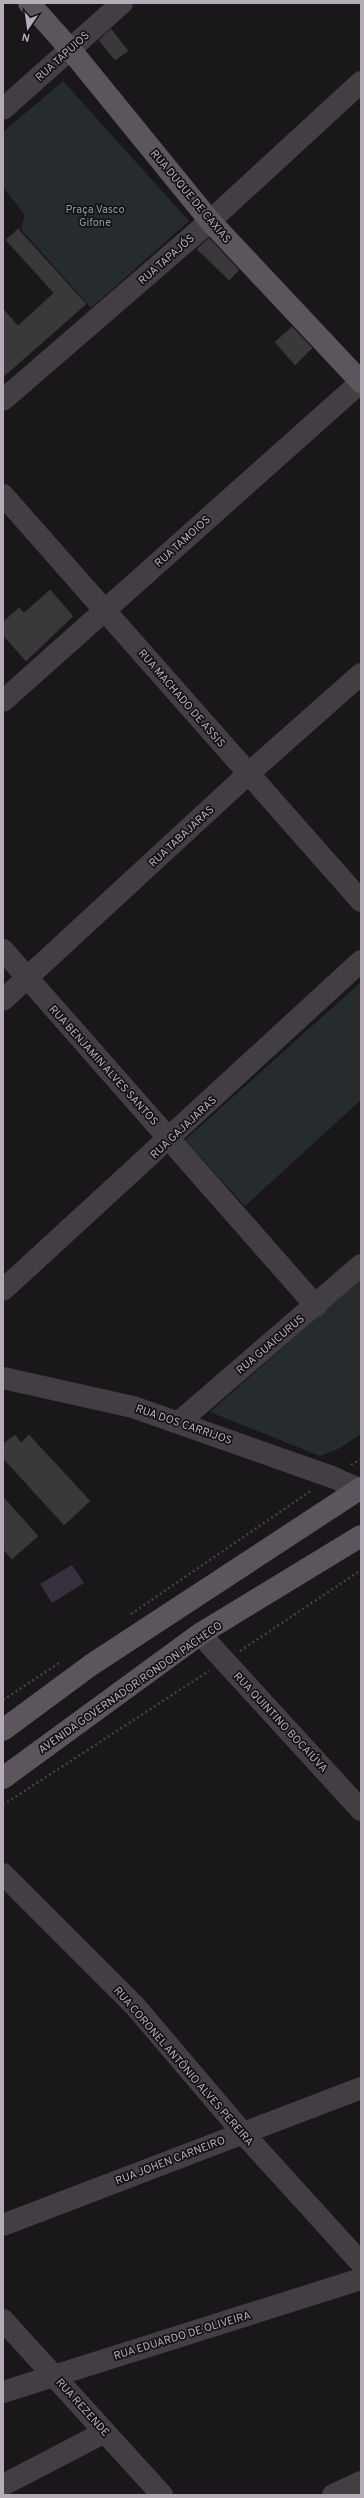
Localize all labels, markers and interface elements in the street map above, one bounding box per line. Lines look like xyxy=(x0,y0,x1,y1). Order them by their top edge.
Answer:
north arrow xyxy=(8,8,48,48)
text: N xyxy=(21,29,31,44)
street label: RUA TAPUIOS xyxy=(33,29,93,85)
street label: RUA DUQUE DE CAXIAS xyxy=(147,147,233,246)
park label: Praça Vasco Gifone xyxy=(65,203,125,230)
street label: RUA TAPAJÓS xyxy=(135,231,198,288)
street label: RUA TAMOIOS xyxy=(152,513,214,570)
street label: RUA MACHADO DE ASSIS xyxy=(135,647,228,751)
street label: RUA TABAJARAS xyxy=(146,803,217,871)
street label: RUA BENJAMIN ALVES SANTOS xyxy=(46,1003,161,1129)
street label: RUA GAJAJARAS xyxy=(148,1093,220,1162)
street label: RUA GUAICURUS xyxy=(234,1312,308,1377)
street label: RUA DOS CARRIJOS xyxy=(134,1402,234,1448)
street label: AVENIDA GOVERNADOR RONDON PACHECO xyxy=(36,1619,225,1757)
street label: RUA QUINTINO BOCAIÚVA xyxy=(230,1669,331,1776)
street label: RUA CORONEL ANTÔNIO ALVES PEREIRA xyxy=(110,1984,257,2149)
street label: RUA JOHEN CARNEIRO xyxy=(113,2133,227,2188)
street label: RUA EDUARDO DE OLIVEIRA xyxy=(112,2308,253,2364)
street label: RUA REZENDE xyxy=(53,2376,112,2440)

